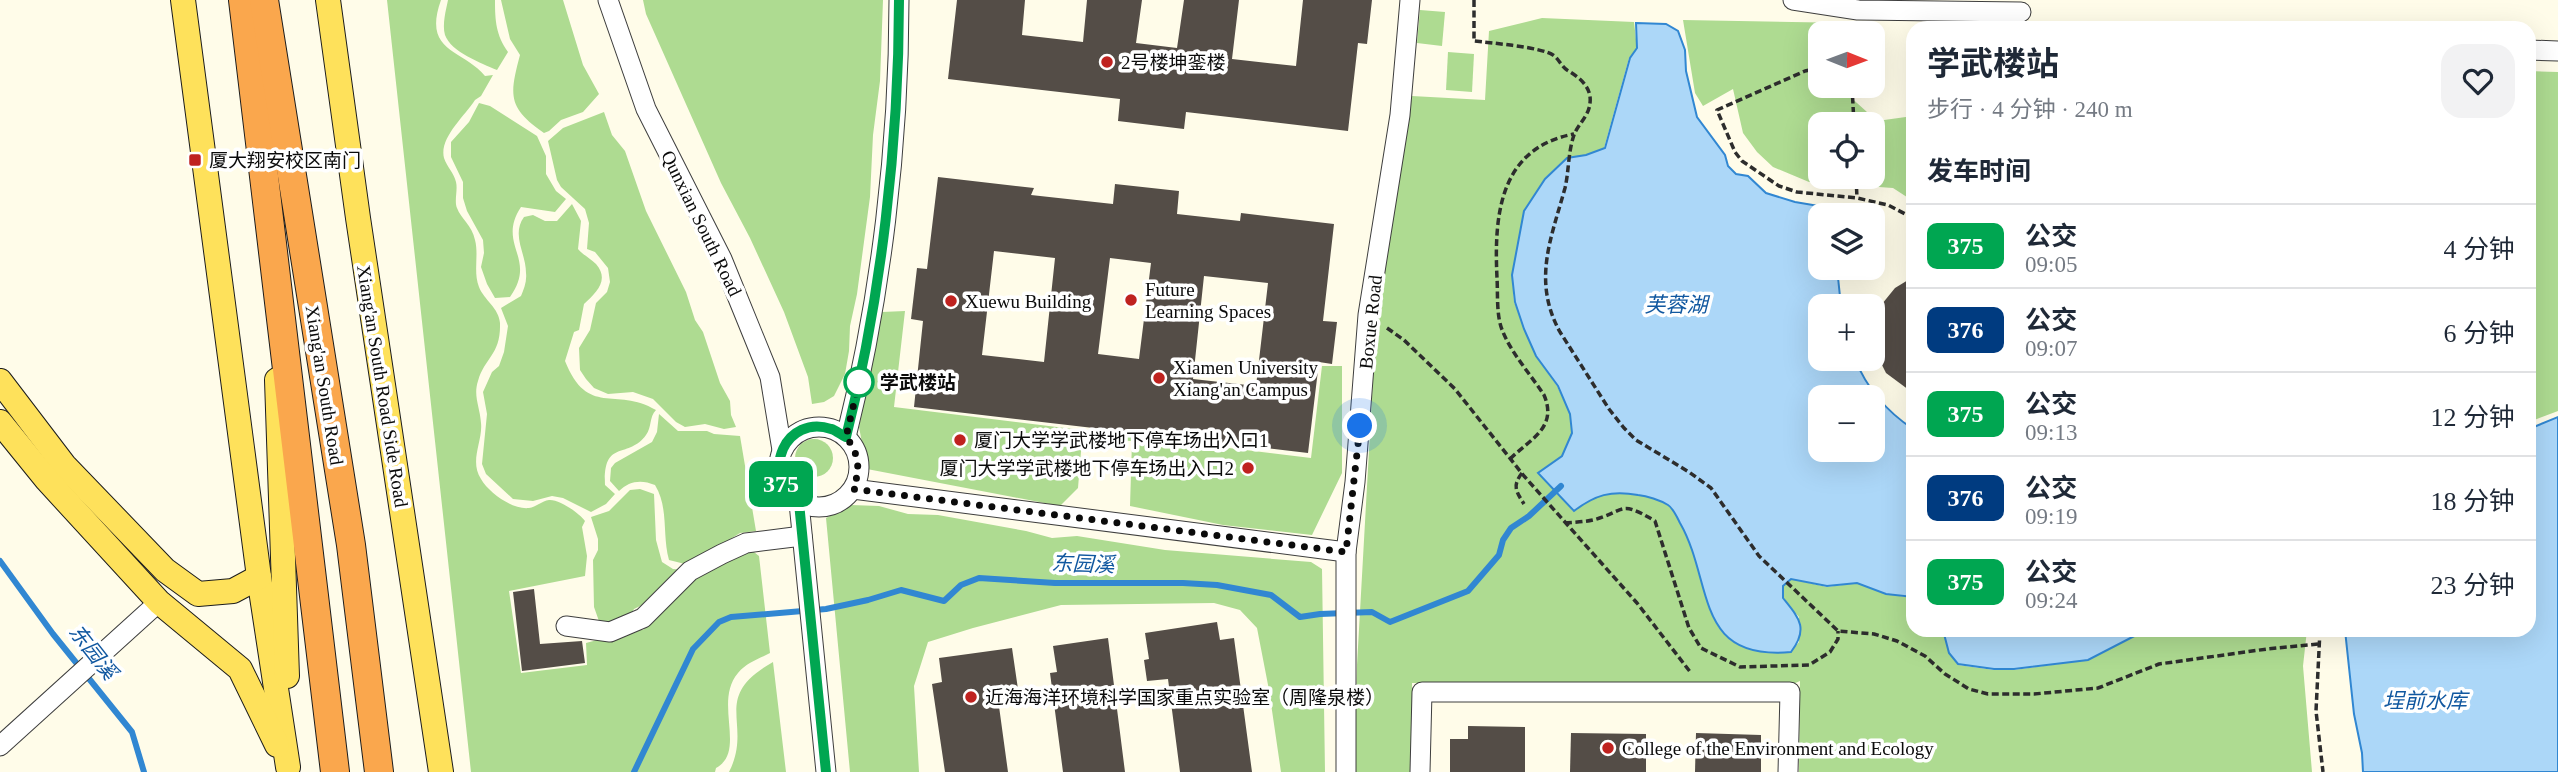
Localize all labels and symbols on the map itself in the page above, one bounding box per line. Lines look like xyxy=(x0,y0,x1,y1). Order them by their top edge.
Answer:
north arrow xyxy=(1808,21,1885,98)
place label: 2号楼坤銮楼 xyxy=(1121,52,1226,73)
marker: 2号楼坤銮楼 xyxy=(1099,54,1115,70)
street label: Qunxian South Road xyxy=(657,147,746,300)
place label: 厦大翔安校区南门 xyxy=(209,150,361,171)
marker: 厦大翔安校区南门 xyxy=(187,152,203,168)
street label: Xiang'an South Road Side Road xyxy=(353,263,412,509)
street label: Boxue Road xyxy=(1355,273,1386,370)
place label: Future Learning Spaces xyxy=(1145,279,1271,322)
place label: Xuewu Building xyxy=(965,291,1092,312)
marker: Future Learning Spaces xyxy=(1123,292,1139,308)
marker: Xuewu Building xyxy=(943,293,959,309)
water label: 芙蓉湖 xyxy=(1645,293,1710,317)
street label: Xiang'an South Road xyxy=(301,304,348,467)
place label: Xiamen University Xiang'an Campus xyxy=(1173,357,1319,400)
marker: 学武楼站 xyxy=(844,367,874,397)
marker: Xiamen University Xiang'an Campus xyxy=(1151,370,1167,386)
place label: 学武楼站 xyxy=(880,372,956,393)
your location xyxy=(1342,408,1377,443)
place label: 厦门大学学武楼地下停车场出入口1 xyxy=(974,430,1269,451)
marker: 厦门大学学武楼地下停车场出入口1 xyxy=(952,432,968,448)
place label: 厦门大学学武楼地下停车场出入口2 xyxy=(939,458,1234,479)
marker: 厦门大学学武楼地下停车场出入口2 xyxy=(1240,460,1256,476)
line badge: 375 xyxy=(741,461,821,507)
water label: 东园溪 xyxy=(1051,551,1117,577)
water label: 东园溪 xyxy=(64,620,123,686)
place label: 近海海洋环境科学国家重点实验室（周隆泉楼） xyxy=(985,687,1384,708)
marker: 近海海洋环境科学国家重点实验室（周隆泉楼） xyxy=(963,689,979,705)
water label: 埕前水库 xyxy=(2383,689,2470,713)
place label: College of the Environment and Ecology xyxy=(1622,738,1934,759)
marker: College of the Environment and Ecology xyxy=(1600,740,1616,756)

